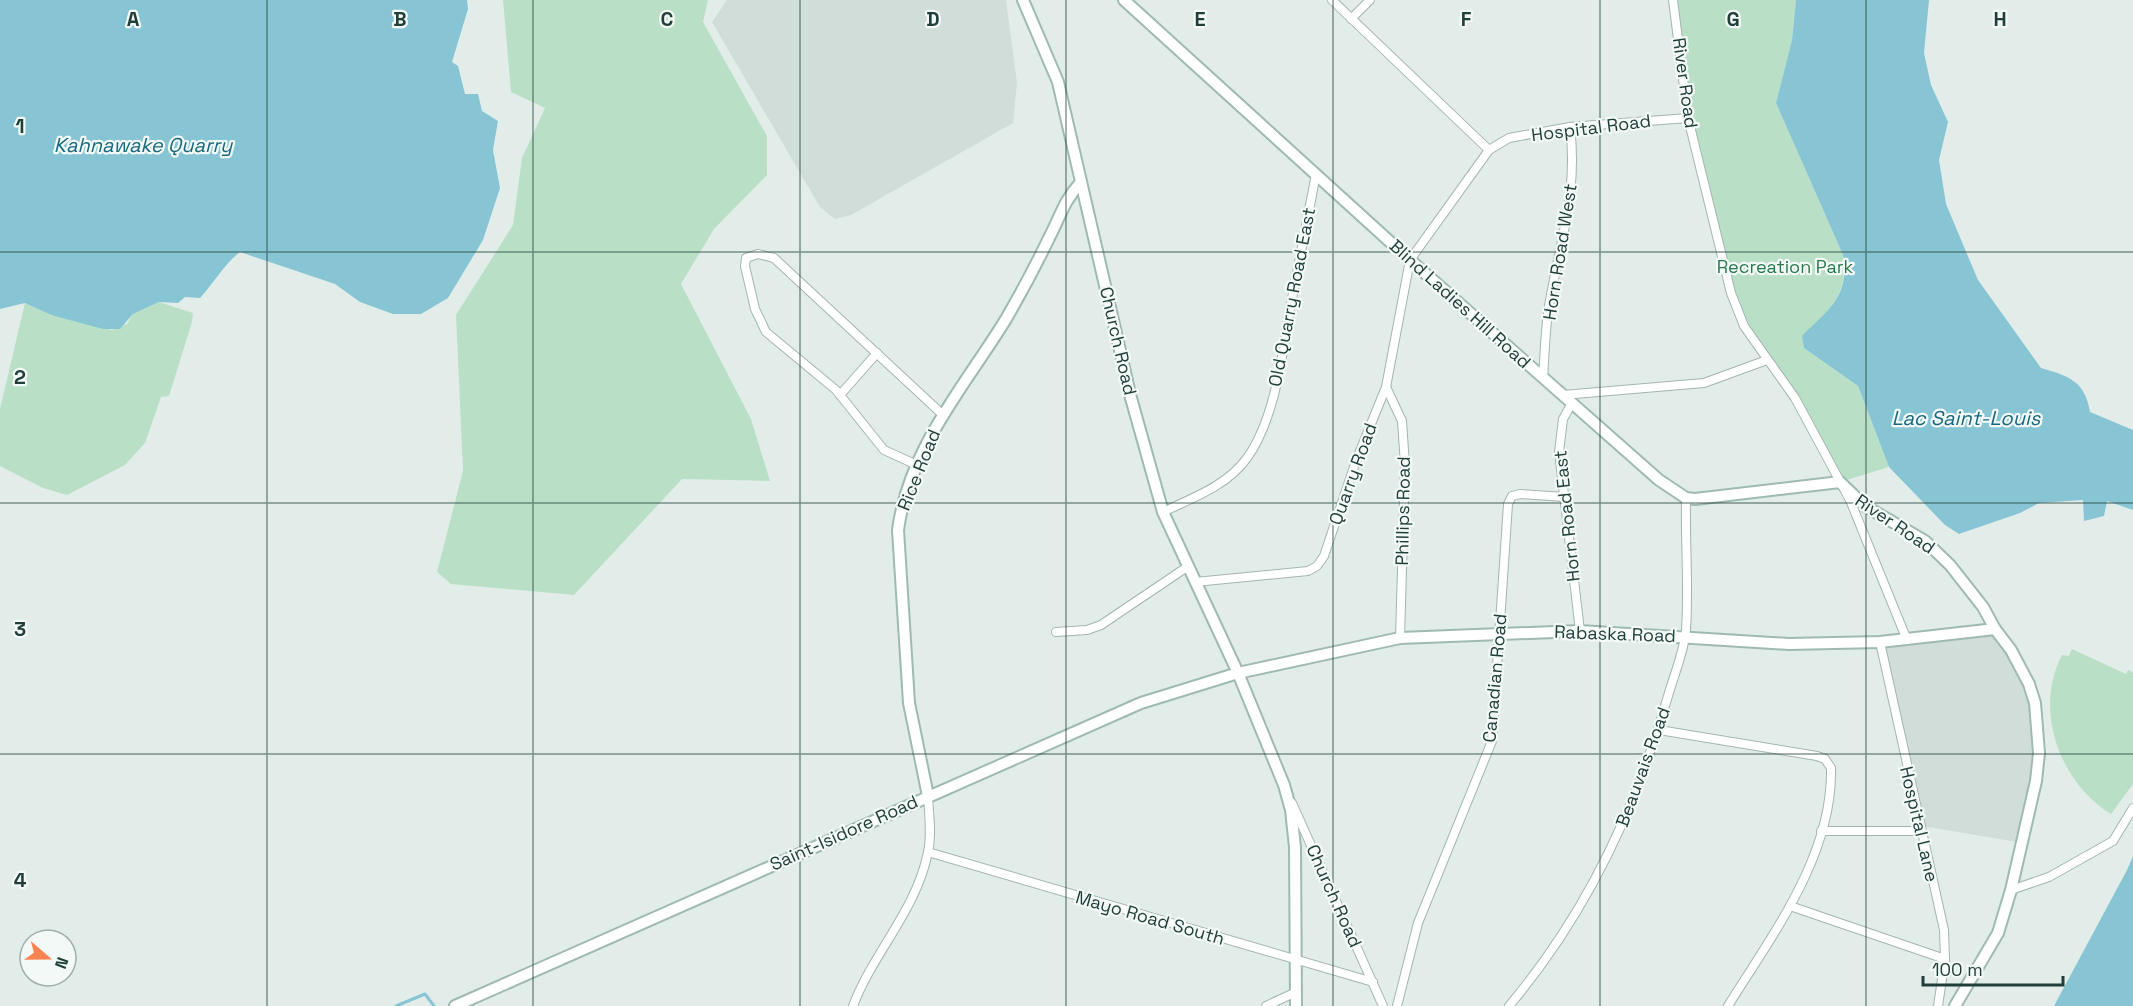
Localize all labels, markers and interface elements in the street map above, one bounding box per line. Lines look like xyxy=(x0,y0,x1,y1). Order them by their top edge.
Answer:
text: A xyxy=(127,6,140,32)
text: B xyxy=(393,6,407,32)
text: C xyxy=(661,6,674,32)
text: D xyxy=(926,6,940,32)
text: E xyxy=(1194,6,1206,32)
text: F xyxy=(1461,6,1472,32)
text: G xyxy=(1726,6,1740,32)
text: H xyxy=(1993,6,2007,32)
street label: River Road xyxy=(1668,36,1703,130)
street label: Hospital Road xyxy=(1530,109,1652,146)
text: 1 xyxy=(15,113,25,139)
water label: Kahnawake Quarry xyxy=(54,132,234,158)
street label: Horn Road West xyxy=(1537,182,1582,322)
street label: Old Quarry Road East xyxy=(1263,205,1320,388)
street label: Blind Ladies Hill Road xyxy=(1385,234,1536,373)
park label: Recreation Park xyxy=(1717,255,1854,278)
street label: Church Road xyxy=(1095,284,1142,397)
text: 2 xyxy=(14,364,26,390)
water label: Lac Saint-Louis xyxy=(1892,405,2042,431)
street label: Quarry Road xyxy=(1323,420,1382,528)
street label: Rice Road xyxy=(892,426,945,514)
street label: Horn Road East xyxy=(1548,449,1585,583)
street label: Phillips Road xyxy=(1390,456,1415,566)
street label: River Road xyxy=(1851,489,1940,559)
street label: Canadian Road xyxy=(1477,613,1512,743)
text: 3 xyxy=(14,616,26,642)
street label: Rabaska Road xyxy=(1554,620,1676,647)
street label: Beauvais Road xyxy=(1610,704,1675,830)
street label: Hospital Lane xyxy=(1895,764,1944,884)
street label: Saint-Isidore Road xyxy=(766,790,921,876)
street label: Church Road xyxy=(1301,841,1367,951)
text: 4 xyxy=(14,867,27,893)
street label: Mayo Road South xyxy=(1073,885,1227,950)
north arrow xyxy=(18,928,78,988)
scale bar xyxy=(1923,949,2062,987)
text: N xyxy=(50,954,73,972)
text: 100 m xyxy=(1932,958,1983,981)

